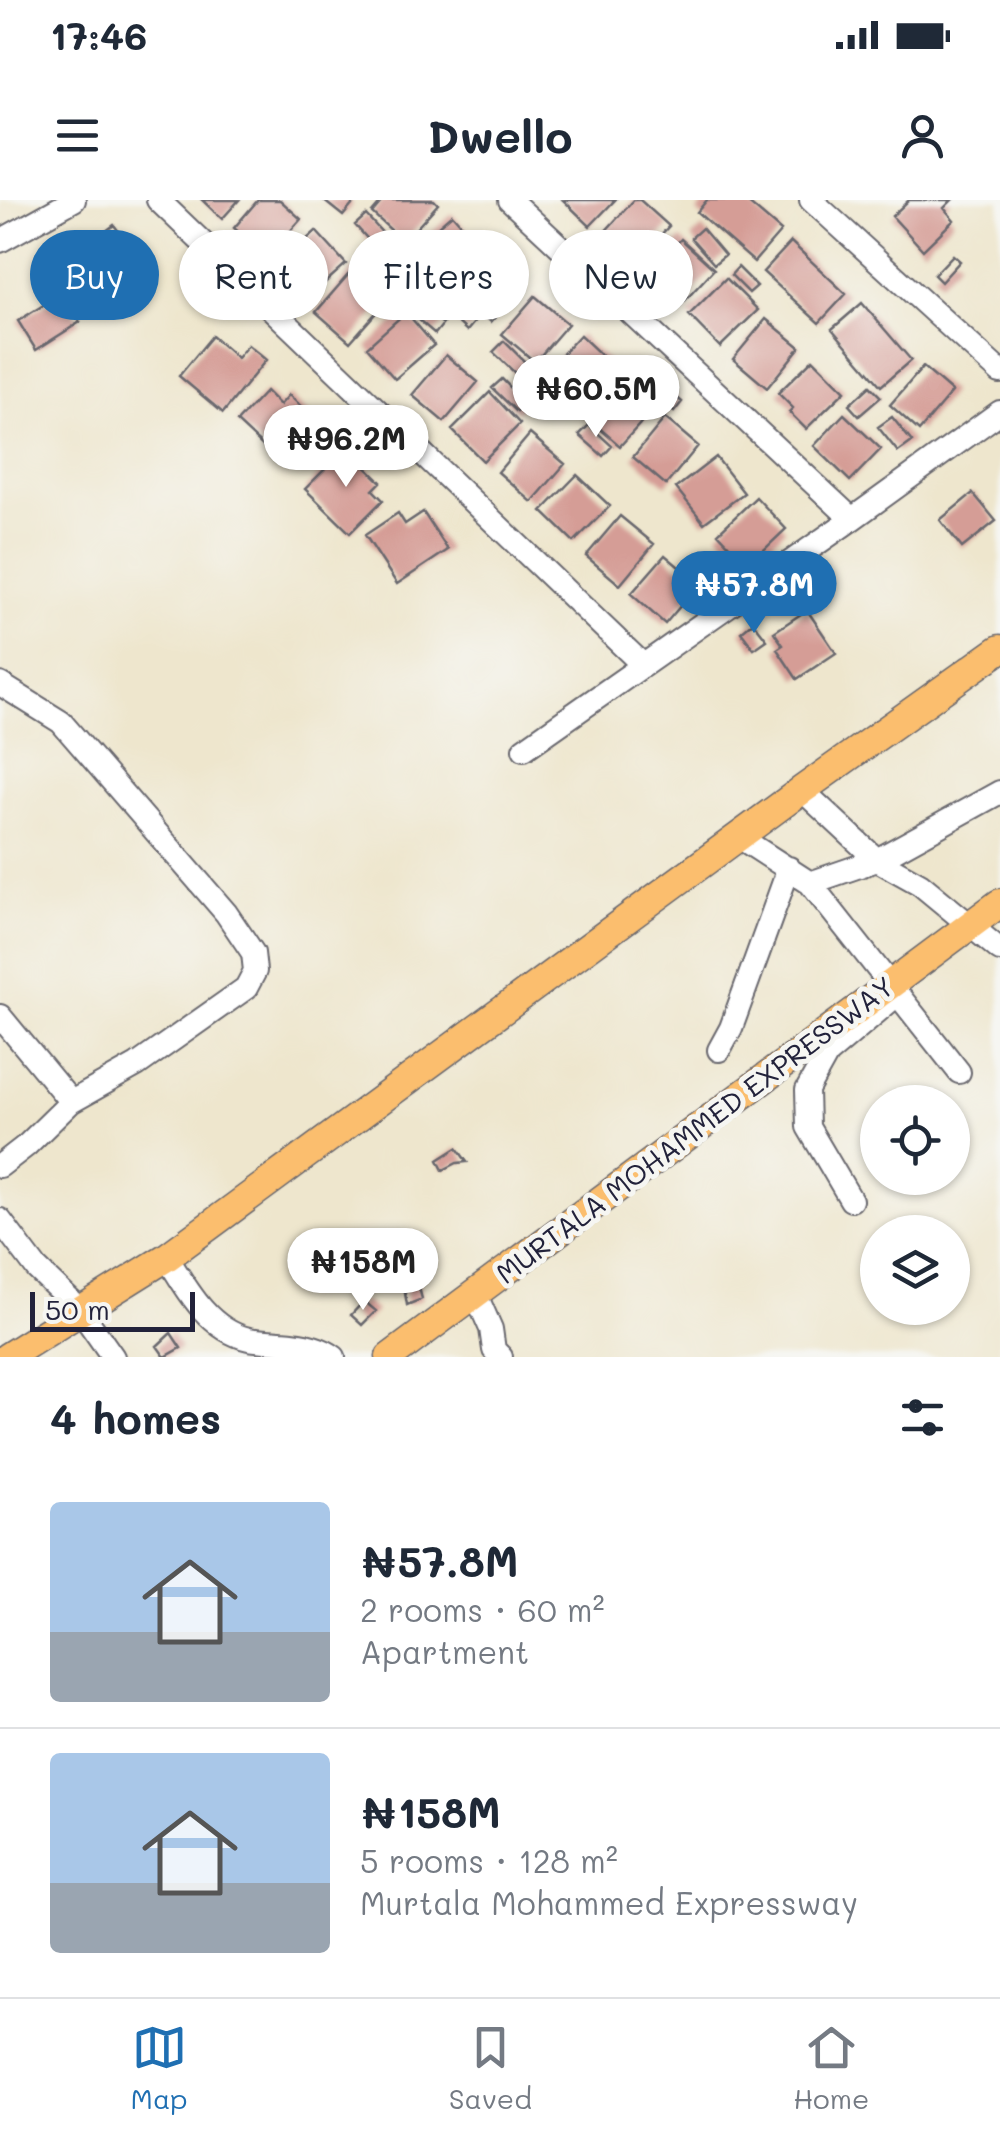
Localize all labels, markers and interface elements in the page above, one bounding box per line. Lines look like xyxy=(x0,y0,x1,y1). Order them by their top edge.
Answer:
text: 17:46 xyxy=(50,10,147,60)
text: Dwello xyxy=(427,106,573,164)
icon: menu xyxy=(50,108,105,163)
icon: person xyxy=(895,108,950,163)
chip: Buy xyxy=(30,230,159,320)
chip: Rent xyxy=(179,230,328,320)
chip: Filters xyxy=(348,230,529,320)
chip: New xyxy=(549,230,693,320)
pin: ₦60.5M xyxy=(515,355,677,440)
text: ₦60.5M xyxy=(534,366,658,408)
pin: ₦96.2M xyxy=(265,405,427,490)
text: ₦96.2M xyxy=(285,416,407,458)
pin: ₦57.8M xyxy=(673,551,835,636)
text: ₦57.8M xyxy=(694,562,814,604)
street label: MURTALA MOHAMMED EXPRESSWAY xyxy=(488,968,901,1291)
map controls xyxy=(860,1085,970,1325)
button: locate xyxy=(860,1085,970,1195)
button: layers xyxy=(860,1215,970,1325)
pin: ₦158M xyxy=(293,1228,433,1313)
text: ₦158M xyxy=(309,1239,417,1281)
scale bar xyxy=(30,1287,195,1332)
text: 50 m xyxy=(45,1291,110,1327)
text: 4 homes xyxy=(50,1390,221,1445)
icon: filters xyxy=(895,1390,950,1445)
text: ₦57.8M xyxy=(360,1533,519,1588)
icon: home xyxy=(130,1542,250,1662)
text: 2 rooms · 60 m² xyxy=(360,1588,604,1630)
text: Apartment xyxy=(360,1630,529,1672)
text: ₦158M xyxy=(360,1784,501,1839)
icon: home xyxy=(130,1793,250,1913)
text: 5 rooms · 128 m² xyxy=(360,1839,618,1881)
text: Murtala Mohammed Expressway xyxy=(360,1881,858,1923)
tab: Map xyxy=(131,2020,188,2116)
tab: Saved xyxy=(449,2020,532,2116)
tab: Home xyxy=(793,2020,869,2116)

